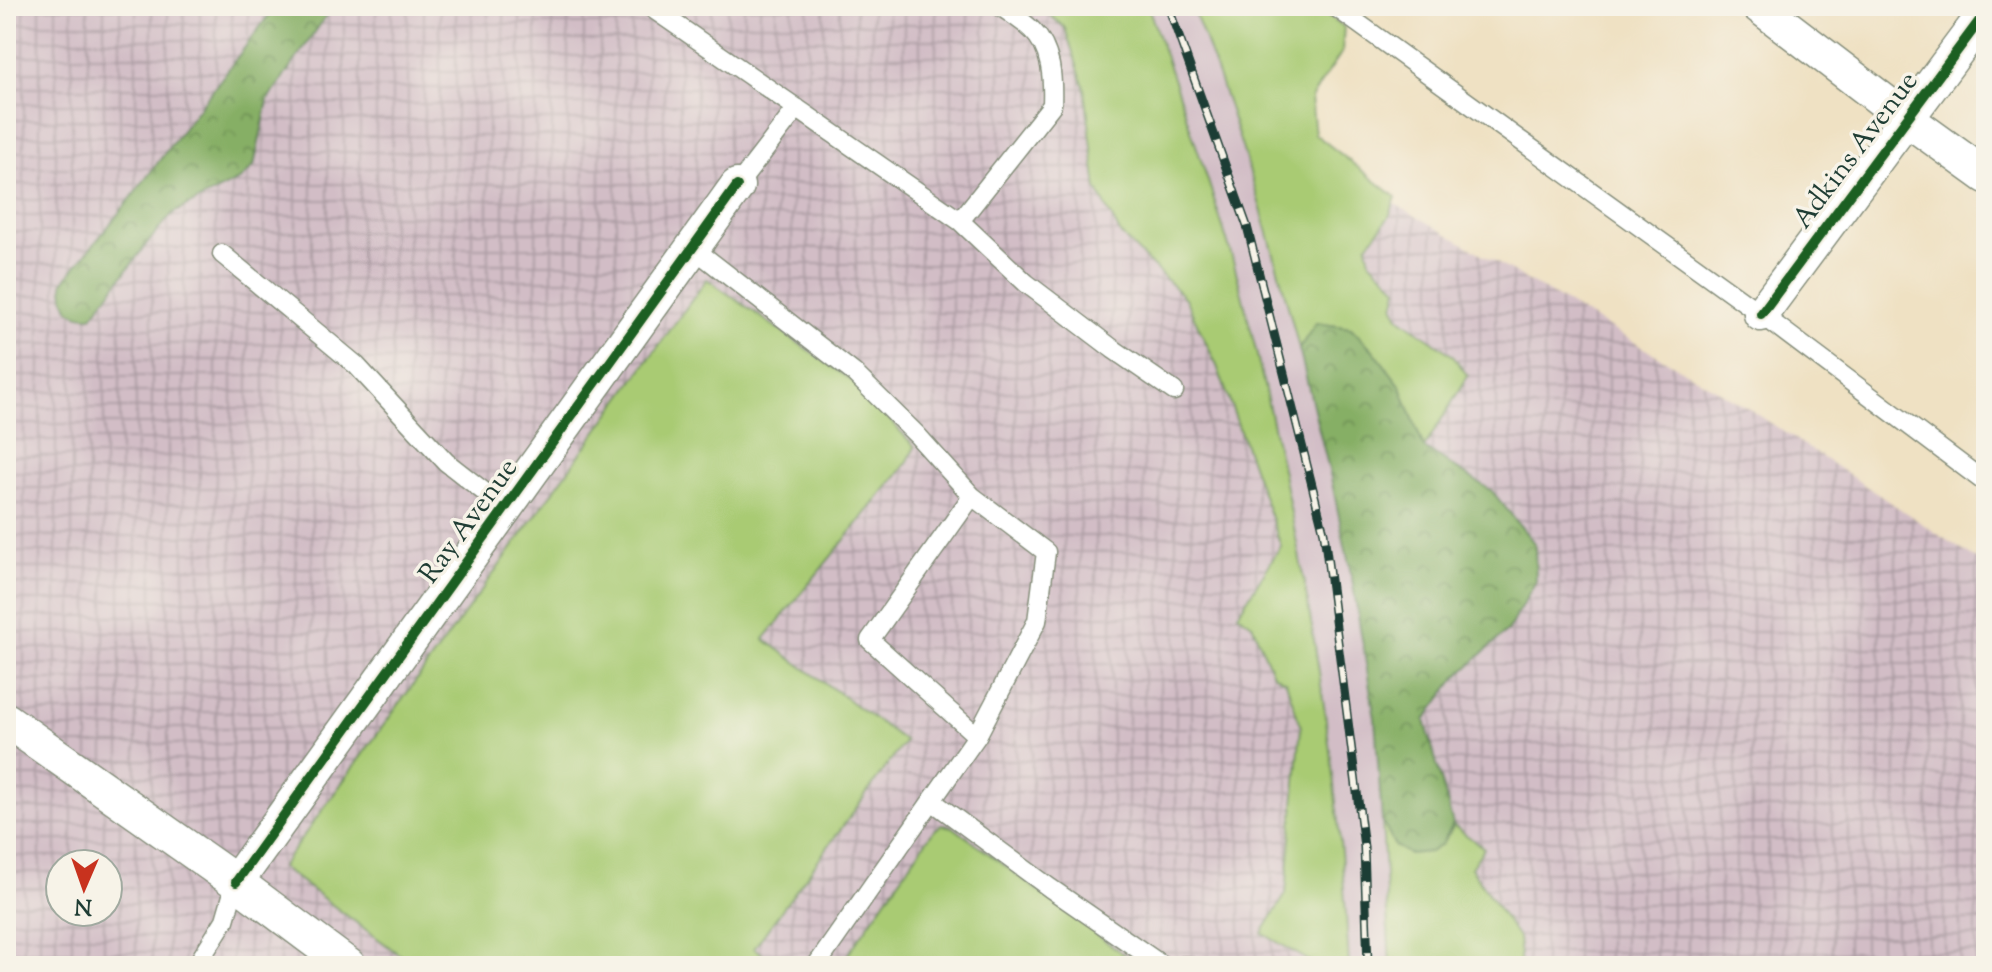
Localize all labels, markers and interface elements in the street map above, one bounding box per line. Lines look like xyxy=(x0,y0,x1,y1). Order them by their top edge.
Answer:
street label: Adkins Avenue xyxy=(1784,64,1929,238)
street label: Ray Avenue xyxy=(410,451,529,593)
north arrow xyxy=(44,848,124,928)
text: N xyxy=(74,889,93,921)

